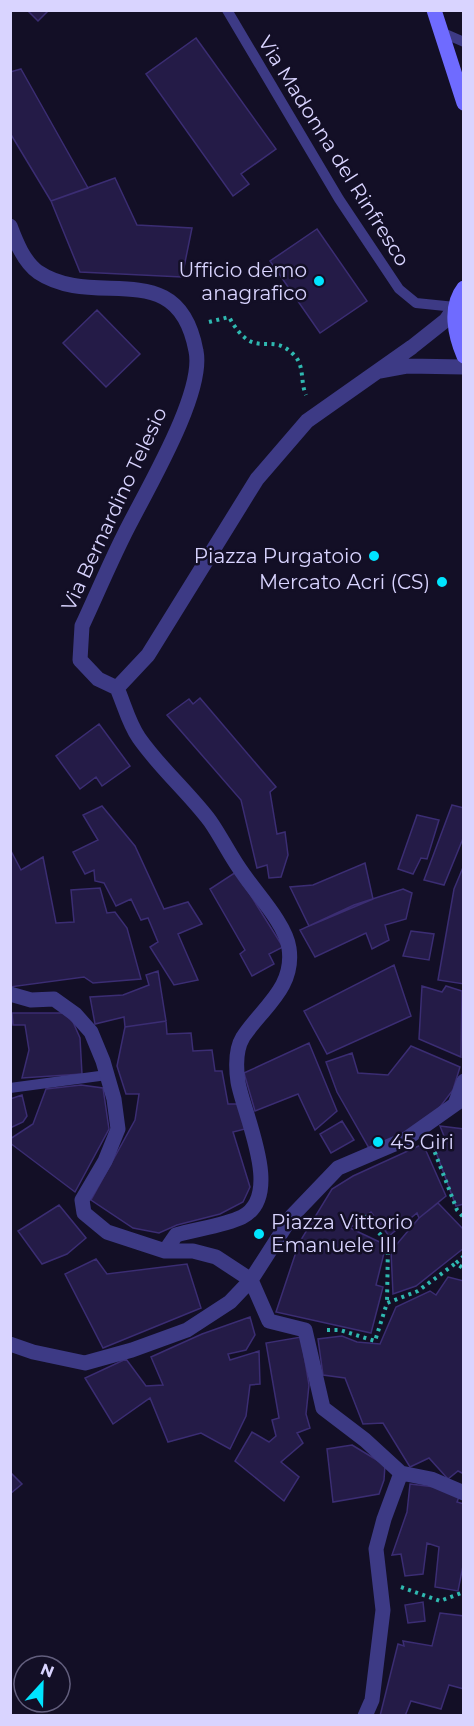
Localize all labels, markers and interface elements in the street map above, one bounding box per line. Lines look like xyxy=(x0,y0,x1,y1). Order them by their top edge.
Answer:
street label: Via Madonna del Rinfresco xyxy=(253,32,415,270)
place label: Ufficio demo anagrafico xyxy=(179,258,307,305)
marker: Ufficio demo anagrafico xyxy=(312,274,326,288)
street label: Via Bernardino Telesio xyxy=(56,403,172,615)
place label: Piazza Purgatoio xyxy=(194,544,362,568)
marker: Piazza Purgatoio xyxy=(367,549,381,563)
place label: Mercato Acri (CS) xyxy=(259,570,430,594)
marker: Mercato Acri (CS) xyxy=(435,575,449,589)
place label: 45 Giri xyxy=(390,1130,454,1154)
marker: 45 Giri xyxy=(371,1135,385,1149)
place label: Piazza Vittorio Emanuele III xyxy=(271,1210,413,1257)
marker: Piazza Vittorio Emanuele III xyxy=(252,1227,266,1241)
north arrow xyxy=(12,1654,72,1714)
text: N xyxy=(38,1659,57,1682)

